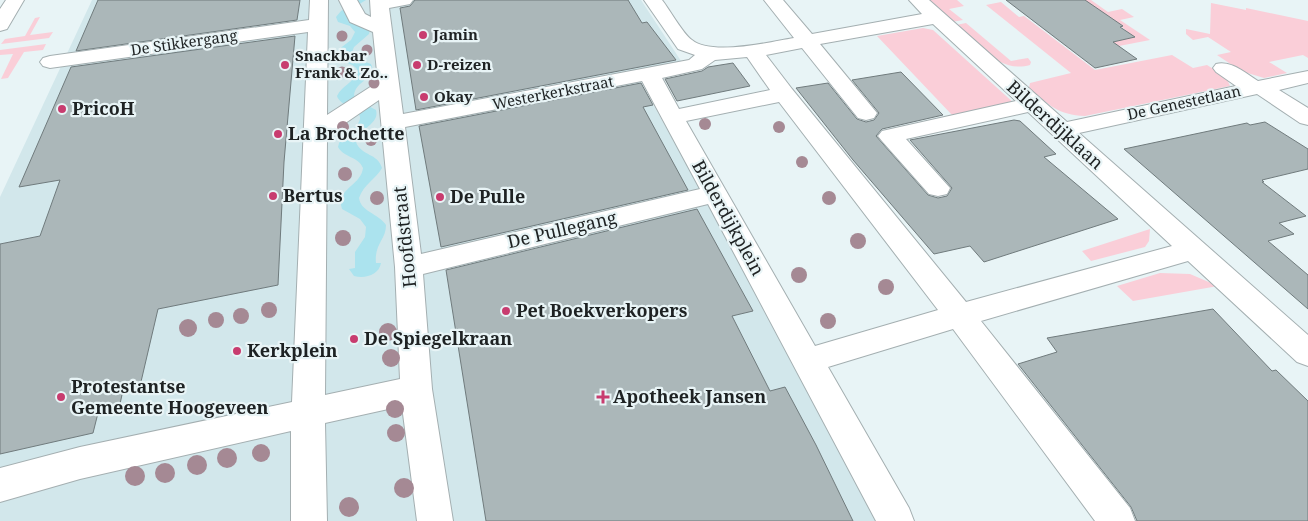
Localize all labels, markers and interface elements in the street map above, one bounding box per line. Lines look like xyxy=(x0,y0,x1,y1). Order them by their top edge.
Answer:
place label: Jamin xyxy=(432,24,478,44)
street label: De Stikkergang xyxy=(129,25,239,59)
marker: Jamin xyxy=(417,29,429,41)
place label: Snackbar Frank & Zo.. xyxy=(295,45,388,82)
place label: D-reizen xyxy=(427,54,491,74)
marker: Snackbar Frank & Zo.. xyxy=(279,59,291,71)
marker: D-reizen xyxy=(411,59,423,71)
street label: Westerkerkstraat xyxy=(490,70,615,114)
street label: Bilderdijklaan xyxy=(1002,74,1109,174)
street label: De Genestetlaan xyxy=(1125,80,1243,124)
place label: Okay xyxy=(434,86,473,106)
marker: Okay xyxy=(418,91,430,103)
place label: PricoH xyxy=(72,96,135,120)
marker: PricoH xyxy=(56,103,68,115)
place label: La Brochette xyxy=(288,121,404,145)
marker: La Brochette xyxy=(272,128,284,140)
street label: Bilderdijkplein xyxy=(687,155,771,280)
place label: Bertus xyxy=(283,183,343,207)
place label: De Pulle xyxy=(450,184,525,208)
street label: Hoofdstraat xyxy=(387,185,421,289)
marker: Bertus xyxy=(267,190,279,202)
marker: De Pulle xyxy=(434,191,446,203)
street label: De Pullegang xyxy=(505,205,619,253)
place label: Pet Boekverkopers xyxy=(516,298,688,322)
marker: Pet Boekverkopers xyxy=(500,305,512,317)
place label: De Spiegelkraan xyxy=(364,326,512,350)
marker: De Spiegelkraan xyxy=(348,333,360,345)
place label: Kerkplein xyxy=(247,338,338,362)
marker: Kerkplein xyxy=(231,345,243,357)
place label: Protestantse Gemeente Hoogeveen xyxy=(71,374,269,419)
place label: Apotheek Jansen xyxy=(613,384,766,408)
marker: Protestantse Gemeente Hoogeveen xyxy=(55,391,67,403)
marker: Apotheek Jansen xyxy=(597,391,609,403)

